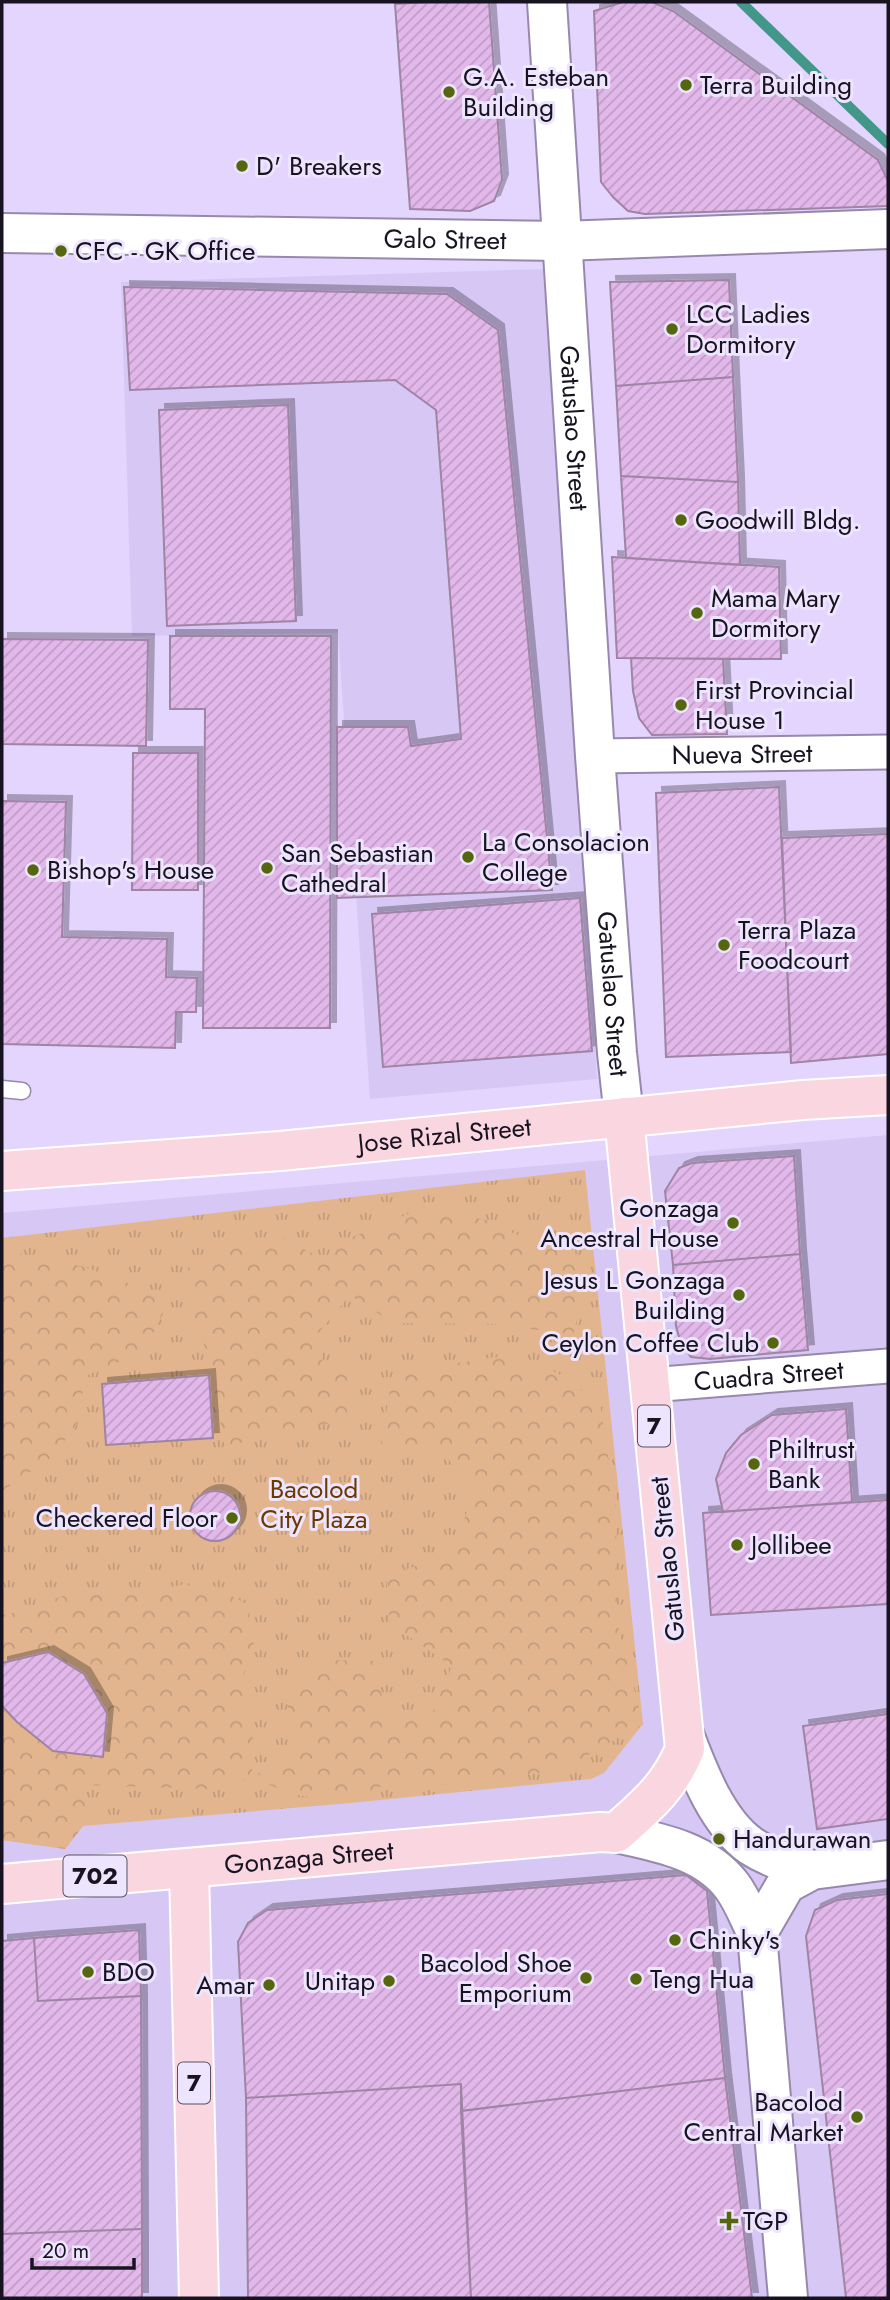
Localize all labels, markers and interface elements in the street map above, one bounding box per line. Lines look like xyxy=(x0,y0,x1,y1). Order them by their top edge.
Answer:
place label: G.A. Esteban Building xyxy=(463,58,609,126)
place label: Terra Building xyxy=(700,66,852,104)
marker: Terra Building xyxy=(678,77,694,93)
marker: G.A. Esteban Building xyxy=(441,84,457,100)
place label: D' Breakers xyxy=(256,147,382,185)
marker: D' Breakers xyxy=(234,158,250,174)
street label: Galo Street xyxy=(383,219,507,259)
place label: CFC - GK Office xyxy=(75,232,255,270)
marker: CFC - GK Office xyxy=(53,243,69,259)
place label: LCC Ladies Dormitory xyxy=(686,295,810,363)
marker: LCC Ladies Dormitory xyxy=(664,321,680,337)
street label: Gatuslao Street xyxy=(550,344,598,513)
place label: Goodwill Bldg. xyxy=(695,501,861,539)
marker: Goodwill Bldg. xyxy=(673,512,689,528)
place label: Mama Mary Dormitory xyxy=(711,579,840,647)
marker: Mama Mary Dormitory xyxy=(689,605,705,621)
place label: First Provincial House 1 xyxy=(695,671,854,739)
marker: First Provincial House 1 xyxy=(673,697,689,713)
street label: Nueva Street xyxy=(671,734,813,774)
place label: La Consolacion College xyxy=(482,823,650,891)
place label: San Sebastian Cathedral xyxy=(281,834,434,902)
marker: La Consolacion College xyxy=(460,849,476,865)
place label: Bishop's House xyxy=(47,851,214,889)
marker: San Sebastian Cathedral xyxy=(259,860,275,876)
marker: Bishop's House xyxy=(25,862,41,878)
street label: Gatuslao Street xyxy=(588,910,639,1079)
place label: Terra Plaza Foodcourt xyxy=(738,911,856,979)
marker: Terra Plaza Foodcourt xyxy=(716,937,732,953)
street label: Jose Rizal Street xyxy=(353,1108,534,1163)
place label: Gonzaga Ancestral House xyxy=(540,1189,719,1257)
marker: Gonzaga Ancestral House xyxy=(725,1215,741,1231)
place label: Jesus L Gonzaga Building xyxy=(541,1261,725,1329)
marker: Jesus L Gonzaga Building xyxy=(731,1287,747,1303)
place label: Ceylon Coffee Club xyxy=(541,1324,759,1362)
marker: Ceylon Coffee Club xyxy=(765,1335,781,1351)
street label: Cuadra Street xyxy=(692,1351,846,1400)
road number: 7 xyxy=(638,1406,670,1446)
place label: Philtrust Bank xyxy=(768,1430,855,1498)
marker: Philtrust Bank xyxy=(746,1456,762,1472)
park label: Bacolod City Plaza xyxy=(260,1470,368,1538)
street label: Gatuslao Street xyxy=(639,1474,695,1643)
place label: Checkered Floor xyxy=(35,1499,218,1537)
marker: Checkered Floor xyxy=(224,1510,240,1526)
place label: Jollibee xyxy=(748,1526,832,1564)
marker: Jollibee xyxy=(729,1537,745,1553)
place label: Handurawan xyxy=(733,1820,871,1858)
street label: Gonzaga Street xyxy=(223,1831,396,1884)
marker: Handurawan xyxy=(711,1831,727,1847)
road number: 702 xyxy=(64,1856,126,1896)
place label: Chinky's xyxy=(689,1921,779,1959)
marker: Chinky's xyxy=(667,1932,683,1948)
place label: Bacolod Shoe Emporium xyxy=(420,1944,572,2012)
place label: BDO xyxy=(102,1953,155,1991)
place label: Teng Hua xyxy=(650,1960,754,1998)
place label: Unitap xyxy=(305,1962,375,2000)
marker: BDO xyxy=(80,1964,96,1980)
place label: Amar xyxy=(196,1966,255,2004)
marker: Bacolod Shoe Emporium xyxy=(578,1970,594,1986)
marker: Teng Hua xyxy=(628,1971,644,1987)
marker: Unitap xyxy=(381,1973,397,1989)
marker: Amar xyxy=(261,1977,277,1993)
road number: 7 xyxy=(178,2062,210,2104)
place label: Bacolod Central Market xyxy=(684,2083,844,2151)
marker: Bacolod Central Market xyxy=(849,2109,865,2125)
place label: TGP xyxy=(743,2202,788,2240)
marker: TGP xyxy=(721,2213,737,2229)
scale bar xyxy=(32,2226,133,2270)
text: 20 m xyxy=(42,2236,89,2266)

